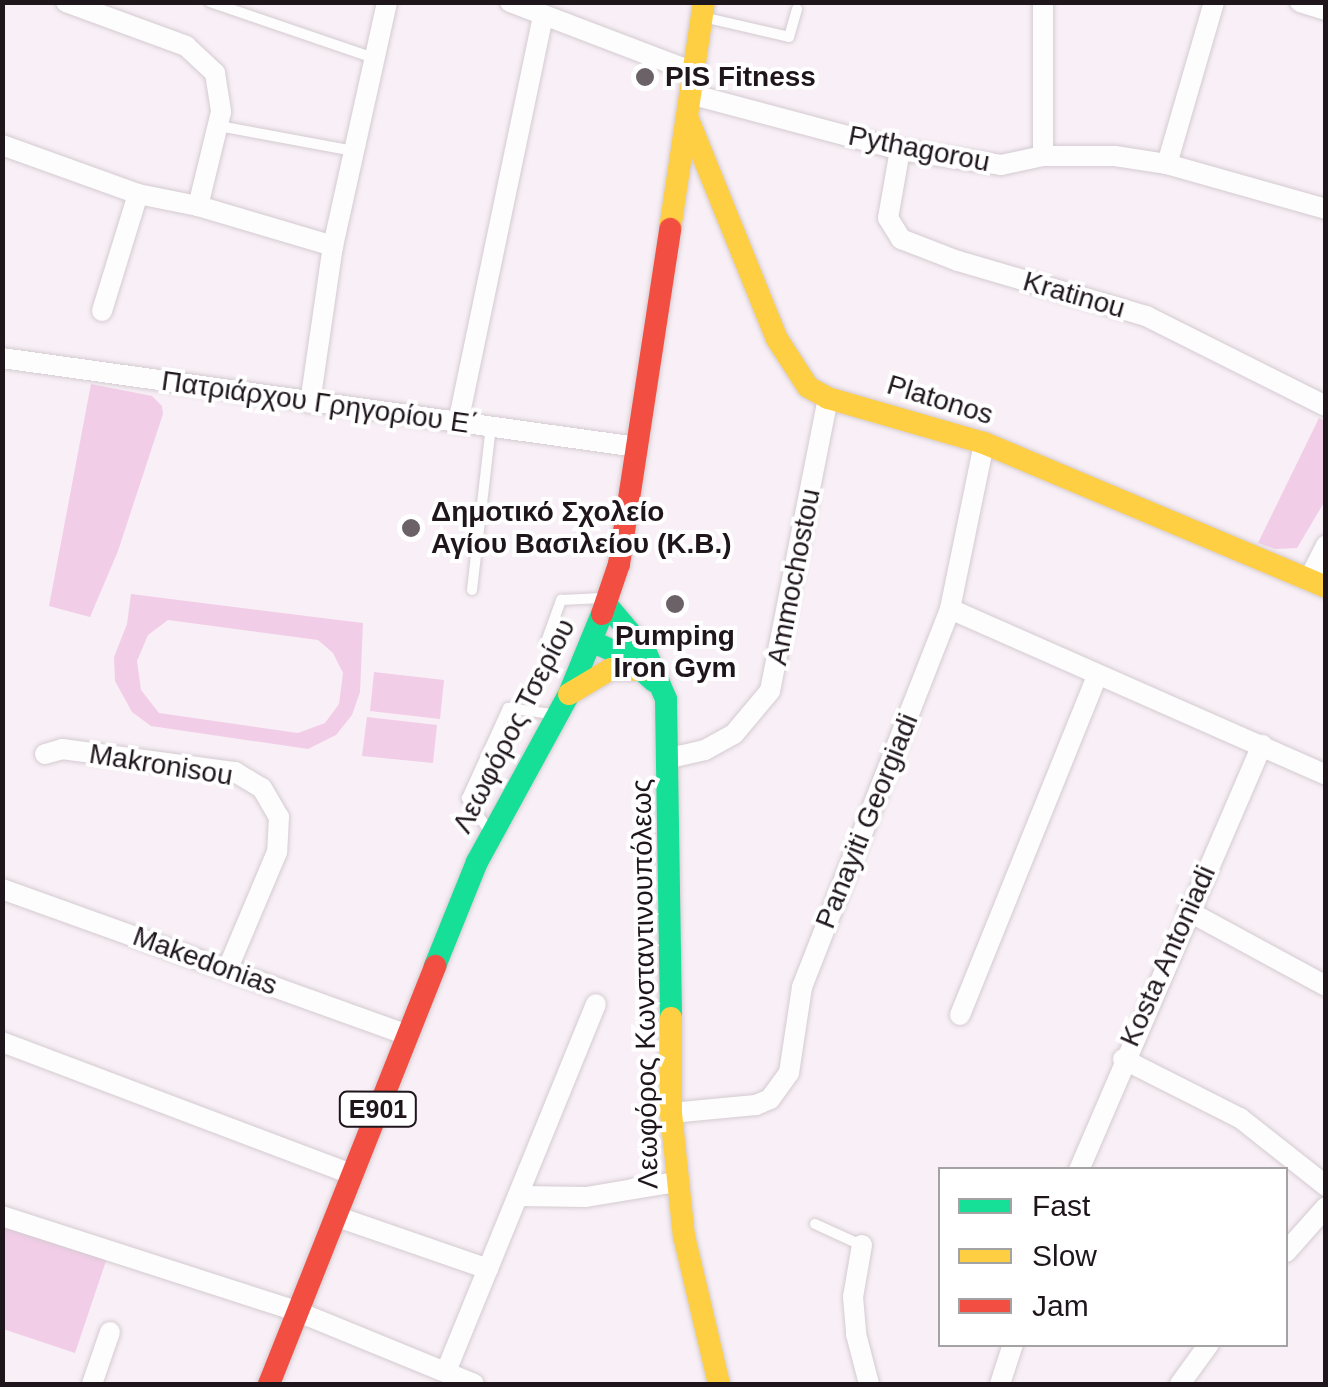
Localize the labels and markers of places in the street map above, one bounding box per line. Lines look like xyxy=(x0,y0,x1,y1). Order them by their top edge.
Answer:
place label: PIS Fitness xyxy=(665,60,816,94)
marker: PIS Fitness xyxy=(634,66,656,88)
place label: Δημοτικό Σχολείο Αγίου Βασιλείου (Κ.Β.) xyxy=(431,495,732,561)
marker: Δημοτικό Σχολείο Αγίου Βασιλείου (Κ.Β.) xyxy=(400,517,422,539)
marker: Pumping Iron Gym xyxy=(664,593,686,615)
place label: Pumping Iron Gym xyxy=(614,619,736,685)

